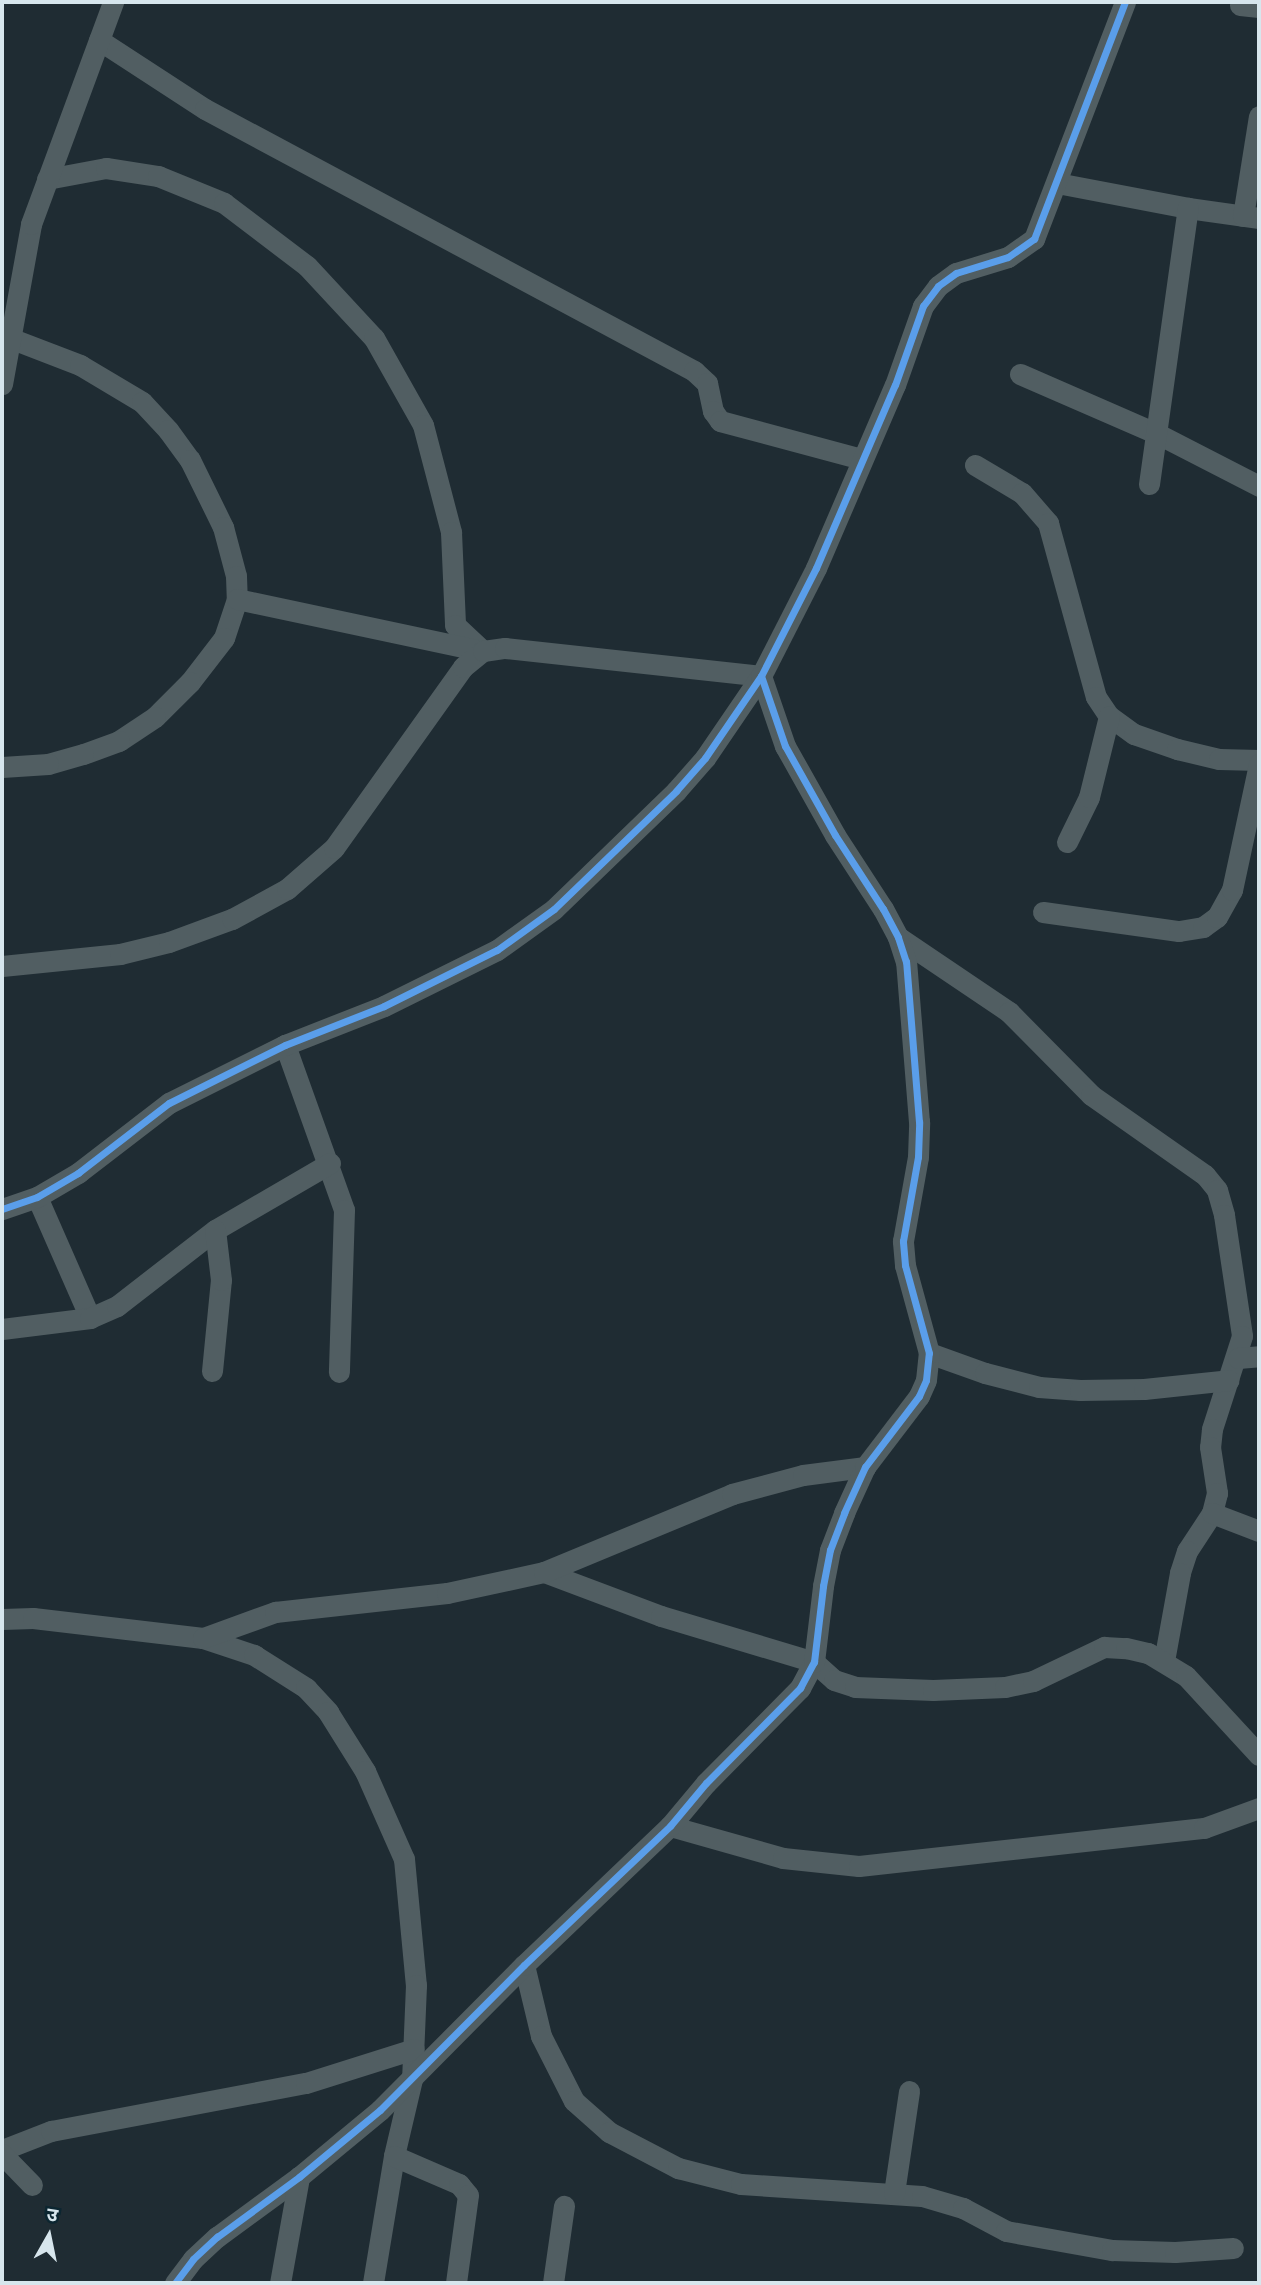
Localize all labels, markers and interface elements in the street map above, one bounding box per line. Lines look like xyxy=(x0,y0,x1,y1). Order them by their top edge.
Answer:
north arrow xyxy=(14,2201,84,2271)
text: उ xyxy=(45,2202,60,2228)

